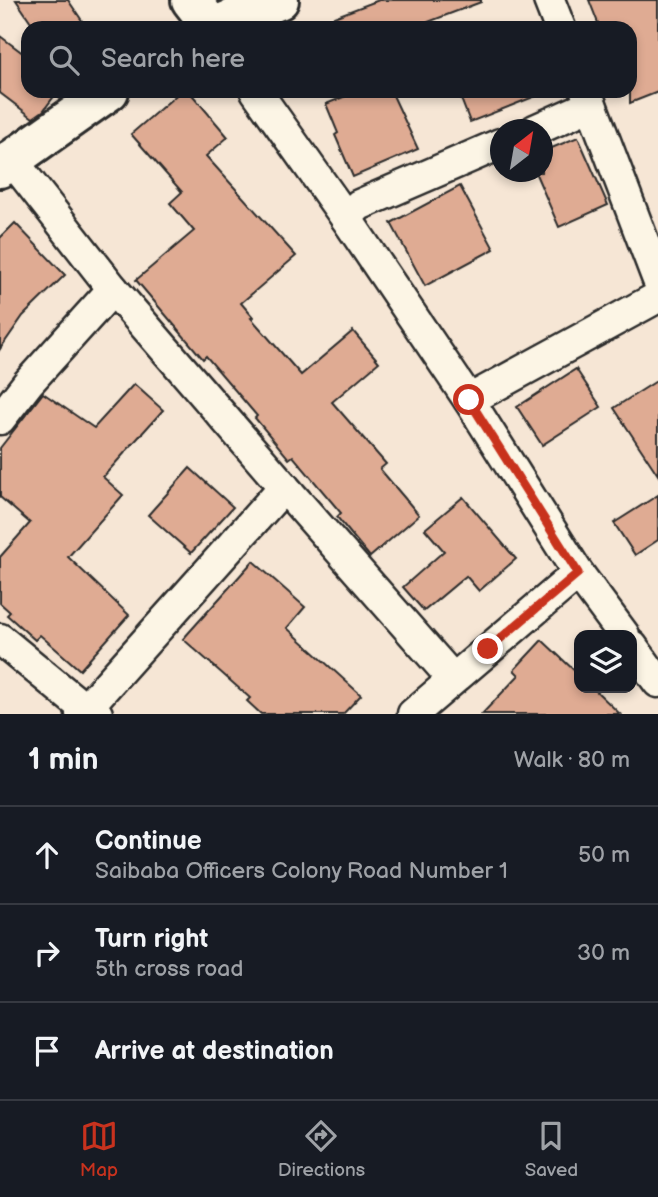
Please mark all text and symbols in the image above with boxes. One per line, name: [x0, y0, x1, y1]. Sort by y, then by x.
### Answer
search box: [21, 21, 637, 98]
icon: search: [45, 41, 83, 79]
text: Search here: [101, 44, 245, 75]
north arrow: [490, 119, 553, 182]
route start: [453, 384, 484, 415]
map controls: [574, 630, 637, 693]
button: layers: [574, 630, 637, 693]
route end: [472, 633, 503, 664]
text: 1 min: [28, 742, 98, 778]
text: Walk · 80 m: [514, 746, 630, 774]
text: Continue: [95, 826, 202, 857]
icon: ahead: [28, 836, 66, 874]
text: 50 m: [578, 841, 630, 869]
text: Saibaba Officers Colony Road Number 1: [95, 857, 508, 885]
text: Turn right: [95, 924, 208, 955]
icon: right: [28, 934, 66, 972]
text: 30 m: [577, 939, 630, 967]
text: 5th cross road: [95, 955, 243, 983]
icon: arrive: [28, 1032, 66, 1070]
text: Arrive at destination: [95, 1036, 334, 1067]
tab: Map: [80, 1117, 118, 1182]
tab: Directions: [278, 1117, 365, 1182]
tab: Saved: [525, 1117, 578, 1182]

